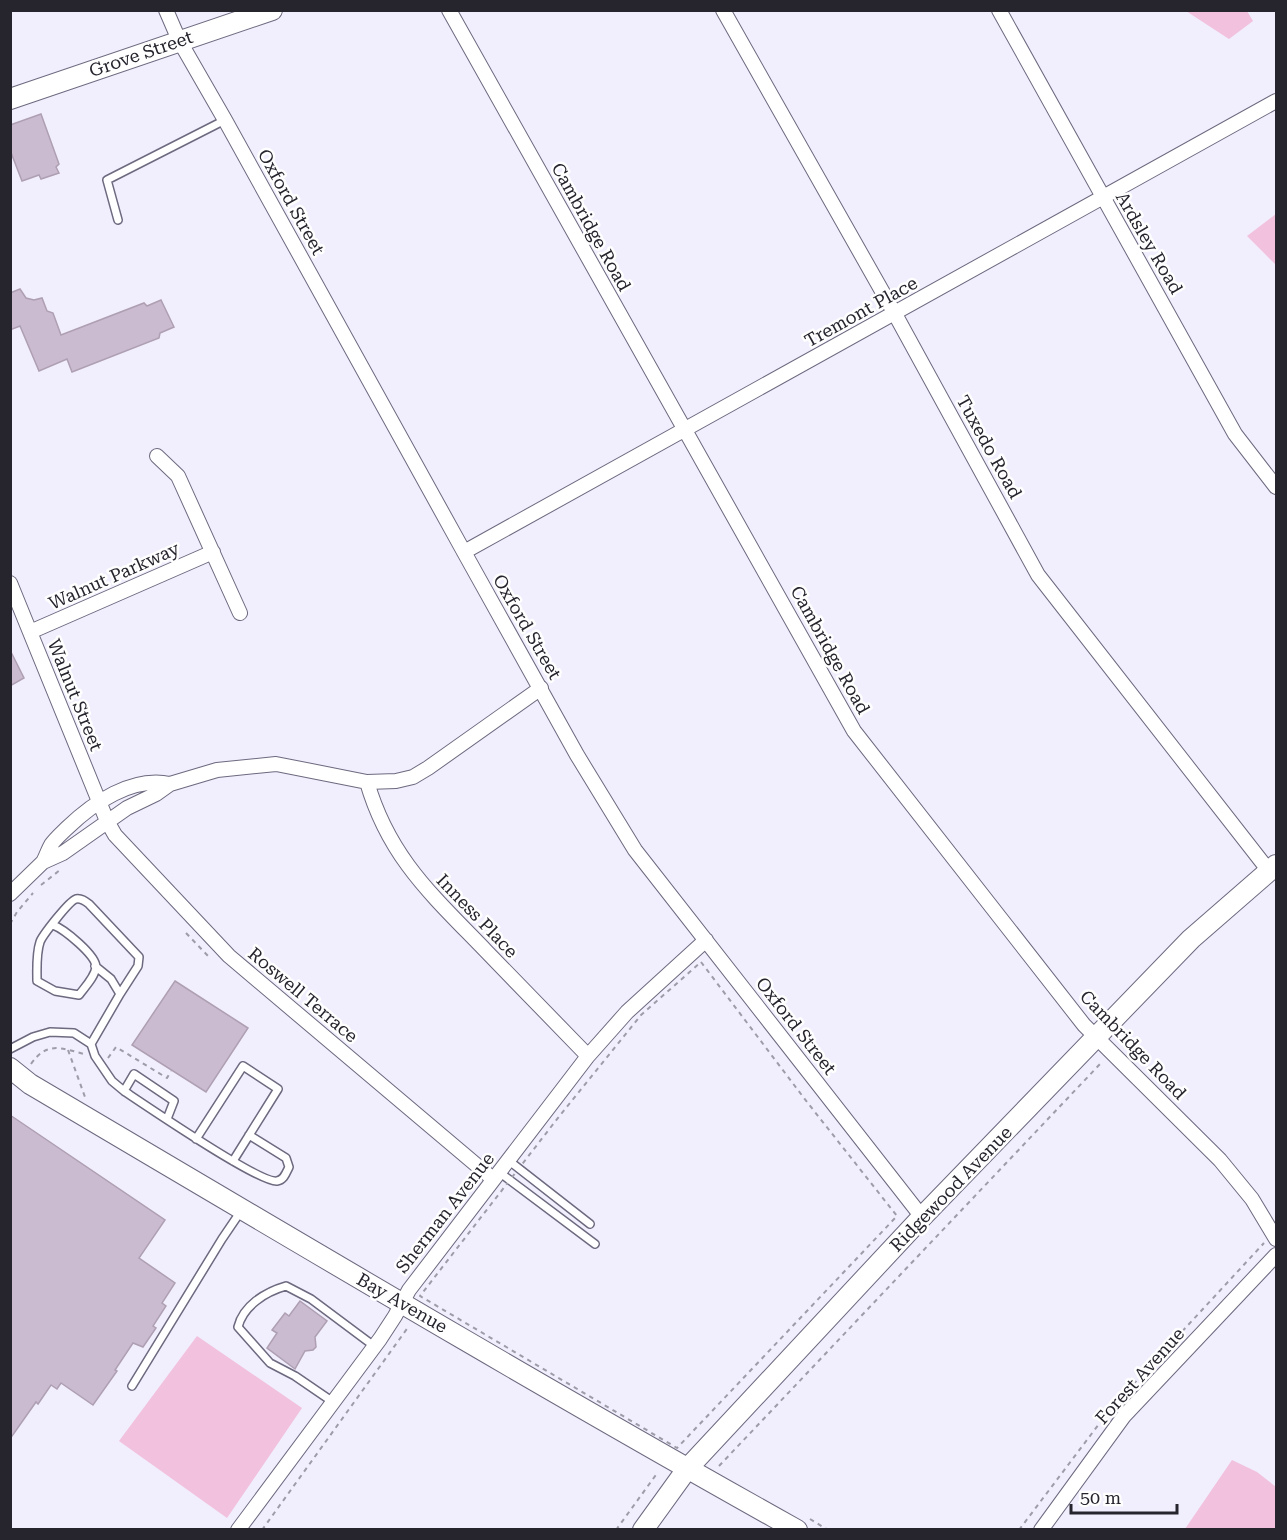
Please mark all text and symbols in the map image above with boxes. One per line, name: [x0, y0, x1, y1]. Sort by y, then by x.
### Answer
street label: Grove Street: [86, 26, 196, 81]
street label: Oxford Street: [254, 145, 329, 259]
street label: Cambridge Road: [547, 159, 636, 295]
street label: Ardsley Road: [1112, 188, 1187, 298]
street label: Tremont Place: [801, 272, 921, 351]
street label: Tuxedo Road: [952, 392, 1027, 502]
street label: Walnut Parkway: [45, 537, 183, 614]
street label: Oxford Street: [489, 571, 566, 683]
street label: Cambridge Road: [786, 582, 875, 718]
street label: Walnut Street: [44, 636, 107, 754]
street label: Inness Place: [432, 870, 522, 962]
street label: Roswell Terrace: [244, 943, 362, 1047]
street label: Oxford Street: [752, 973, 841, 1079]
street label: Cambridge Road: [1076, 986, 1191, 1104]
street label: Ridgewood Avenue: [885, 1121, 1016, 1256]
street label: Sherman Avenue: [391, 1148, 498, 1277]
street label: Bay Avenue: [353, 1268, 451, 1337]
street label: Forest Avenue: [1091, 1323, 1188, 1428]
scale bar: [1071, 1477, 1178, 1515]
text: 50 m: [1080, 1487, 1121, 1508]

